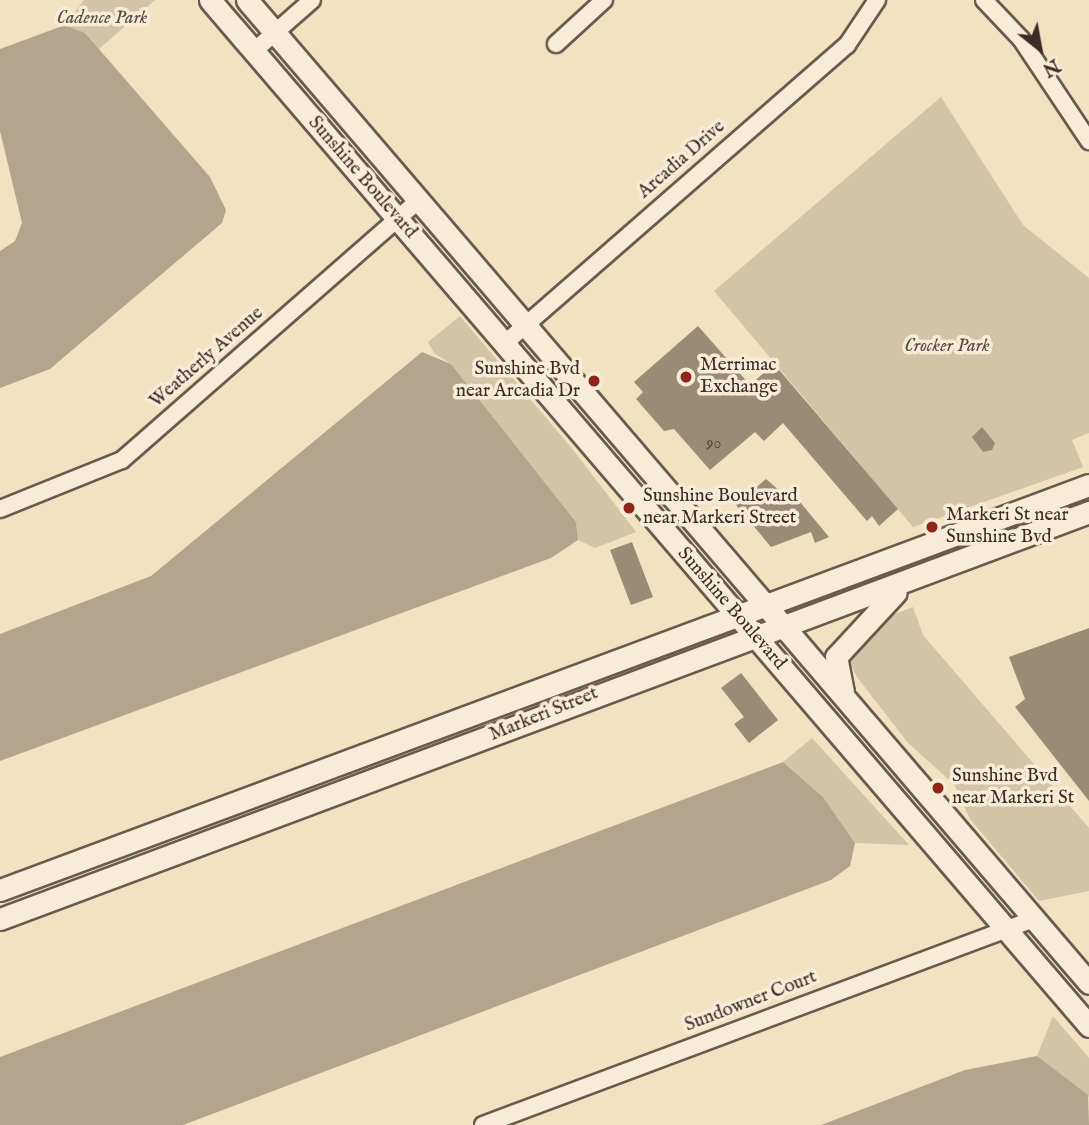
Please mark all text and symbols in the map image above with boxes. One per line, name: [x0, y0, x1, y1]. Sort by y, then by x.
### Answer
park label: Cadence Park: [57, 8, 147, 30]
north arrow: [1005, 14, 1075, 84]
text: N: [1038, 52, 1064, 82]
street label: Sunshine Boulevard: [303, 112, 421, 244]
street label: Arcadia Drive: [634, 116, 730, 204]
street label: Weatherly Avenue: [146, 303, 268, 413]
park label: Crocker Park: [904, 336, 990, 358]
place label: Merrimac Exchange: [700, 355, 778, 399]
place label: Sunshine Bvd near Arcadia Dr: [456, 359, 580, 403]
marker: Merrimac Exchange: [678, 369, 694, 385]
marker: Sunshine Bvd near Arcadia Dr: [586, 373, 602, 389]
house number: 90: [707, 434, 721, 454]
place label: Sunshine Boulevard near Markeri Street: [643, 486, 798, 530]
marker: Sunshine Boulevard near Markeri Street: [621, 500, 637, 516]
place label: Markeri St near Sunshine Bvd: [946, 505, 1068, 549]
marker: Markeri St near Sunshine Bvd: [924, 519, 940, 535]
street label: Sunshine Boulevard: [672, 543, 790, 675]
street label: Markeri Street: [486, 683, 602, 747]
place label: Sunshine Bvd near Markeri St: [952, 766, 1074, 810]
marker: Sunshine Bvd near Markeri St: [930, 780, 946, 796]
street label: Sundowner Court: [682, 966, 820, 1038]

